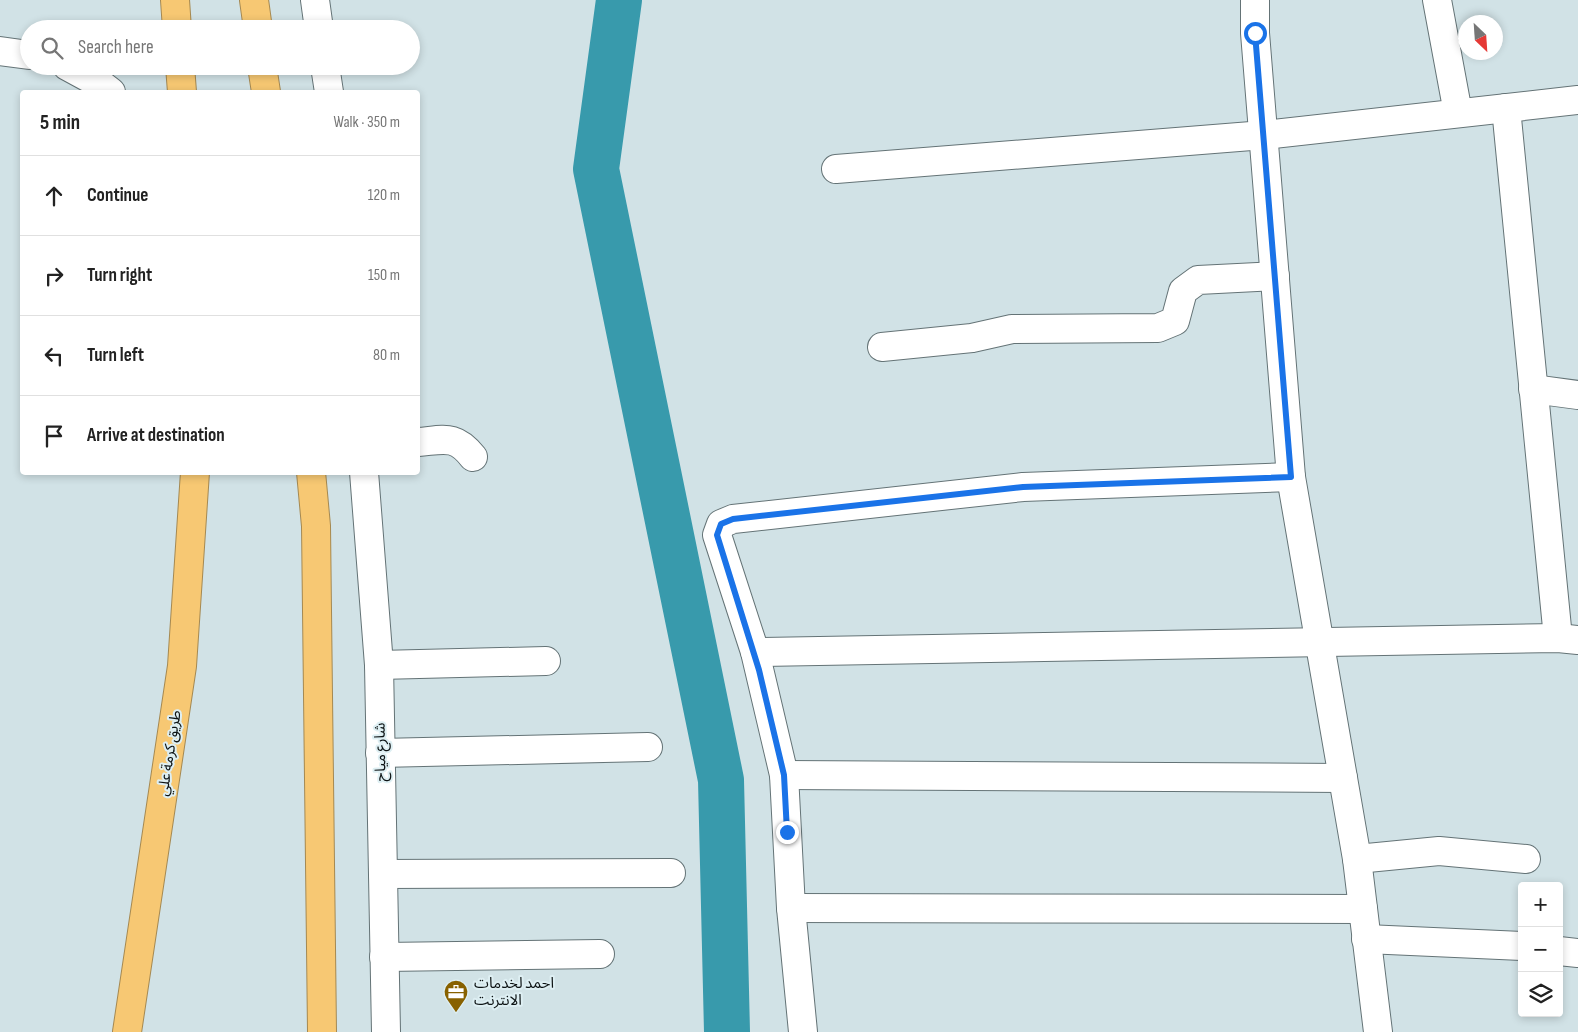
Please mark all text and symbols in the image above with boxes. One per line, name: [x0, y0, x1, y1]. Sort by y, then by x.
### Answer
north arrow: [1458, 15, 1503, 60]
search box: [20, 20, 420, 75]
route start: [1244, 22, 1267, 45]
icon: search: [38, 34, 66, 62]
text: Search here: [78, 36, 154, 59]
text: 5 min: [40, 110, 80, 135]
text: Walk · 350 m: [333, 113, 400, 132]
icon: ahead: [40, 182, 68, 210]
text: Continue: [87, 184, 148, 207]
text: 120 m: [368, 186, 400, 205]
icon: right: [40, 262, 68, 290]
text: Turn right: [87, 264, 152, 287]
text: 150 m: [368, 266, 400, 285]
icon: left: [40, 342, 68, 370]
text: Turn left: [87, 344, 144, 367]
text: 80 m: [373, 346, 400, 365]
icon: arrive: [40, 422, 68, 450]
text: Arrive at destination: [87, 424, 225, 447]
street label: طريق كرمة علي: [153, 709, 187, 798]
street label: شارع مياح: [370, 722, 393, 782]
route end: [776, 821, 799, 844]
map controls: [1518, 882, 1563, 1017]
button: +: [1518, 882, 1563, 927]
button: −: [1518, 927, 1563, 972]
button: layers: [1518, 972, 1563, 1017]
place label: احمد لخدمات الانترنت: [474, 974, 554, 1010]
office icon: احمد لخدمات الانترنت: [443, 979, 469, 1013]

